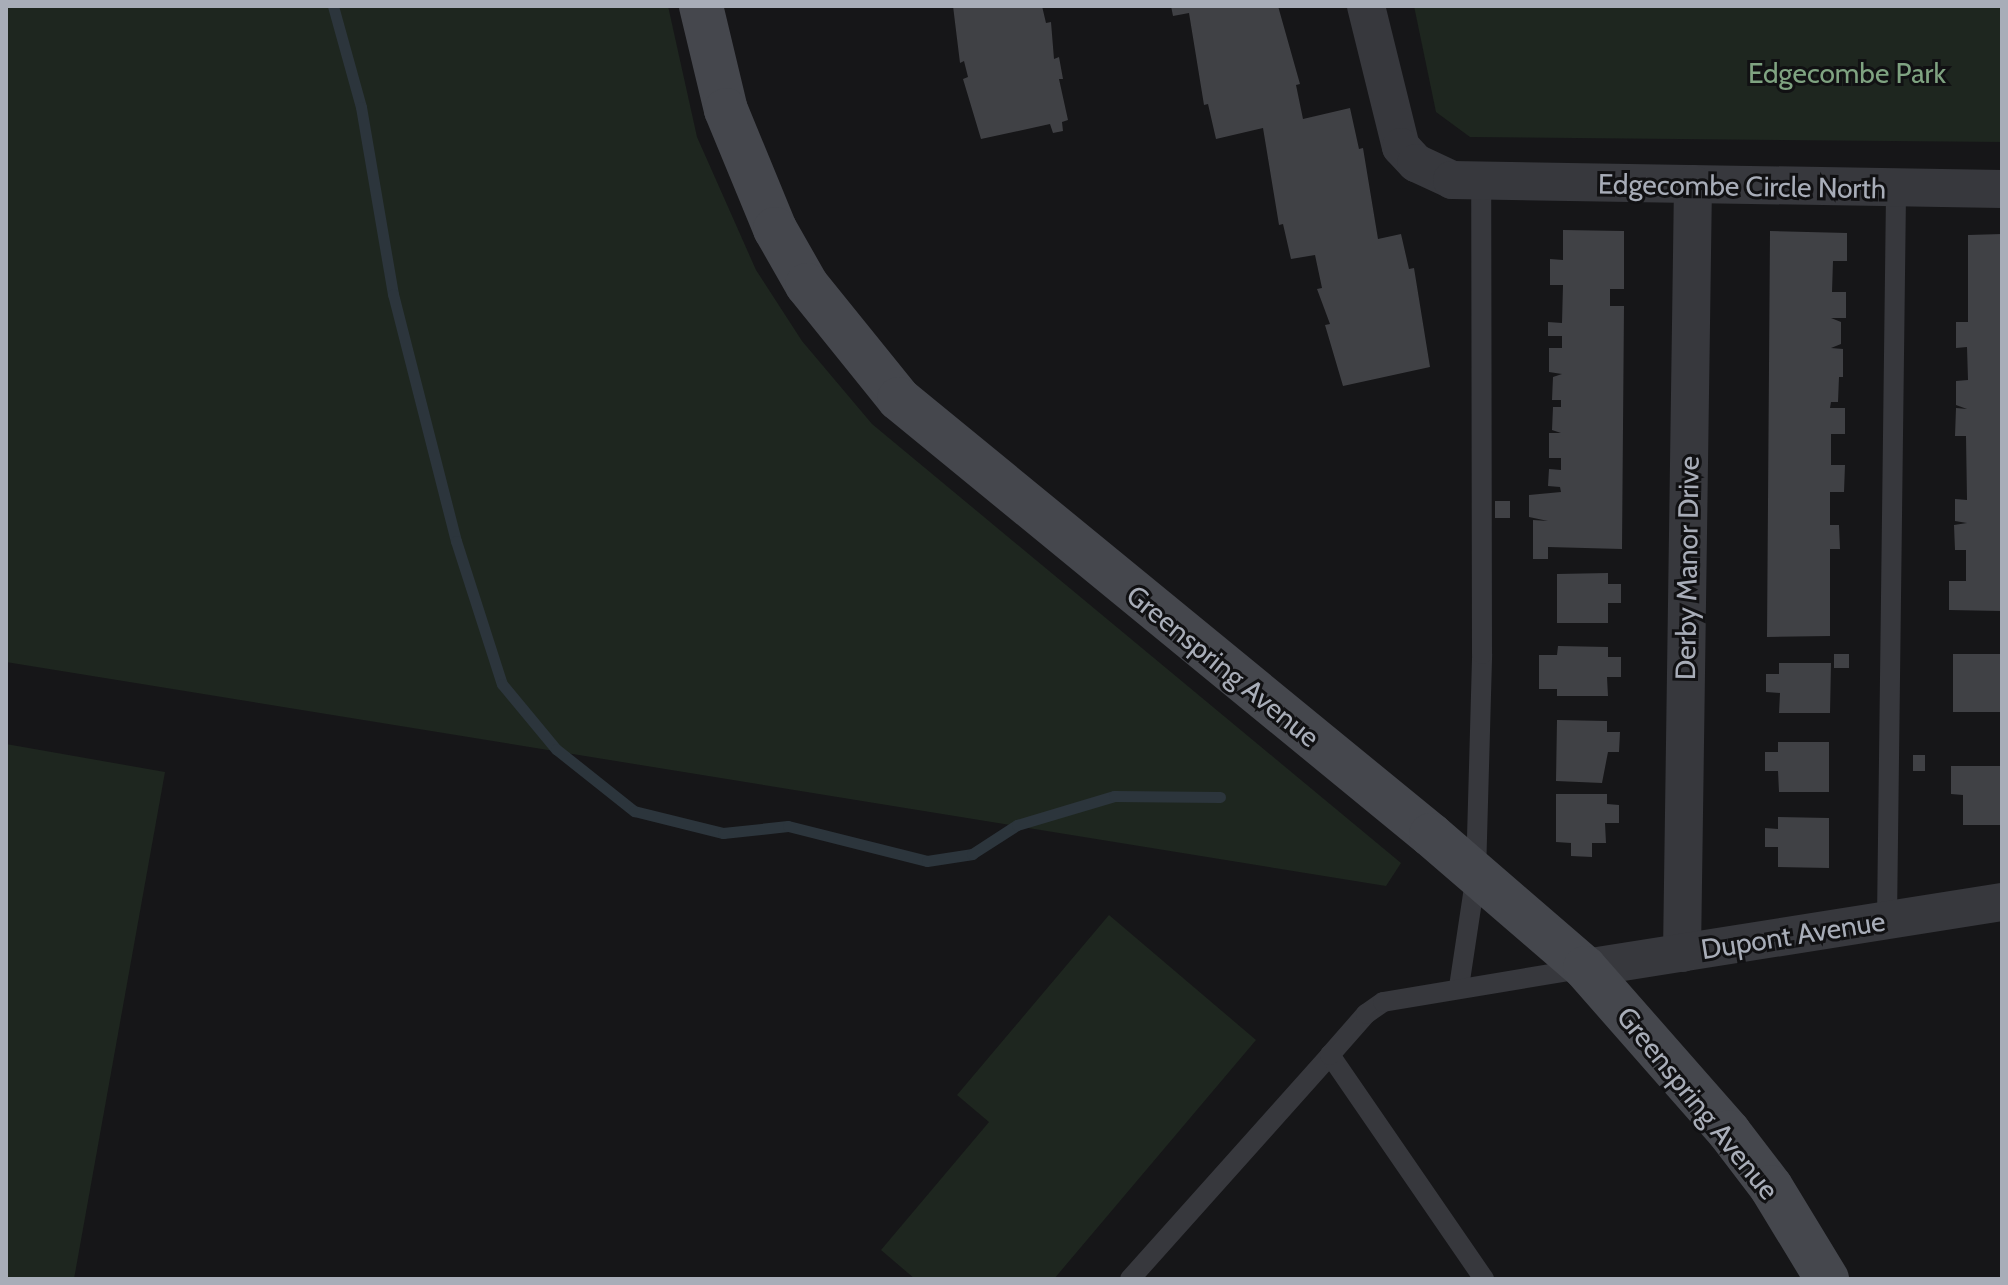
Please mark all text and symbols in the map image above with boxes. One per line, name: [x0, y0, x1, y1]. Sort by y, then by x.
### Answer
park label: Edgecombe Park: [1748, 56, 1946, 90]
street label: Edgecombe Circle North: [1598, 167, 1886, 205]
street label: Derby Manor Drive: [1668, 456, 1706, 680]
street label: Greenspring Avenue: [1120, 578, 1326, 754]
street label: Dupont Avenue: [1699, 904, 1887, 966]
street label: Greenspring Avenue: [1610, 1000, 1786, 1206]

